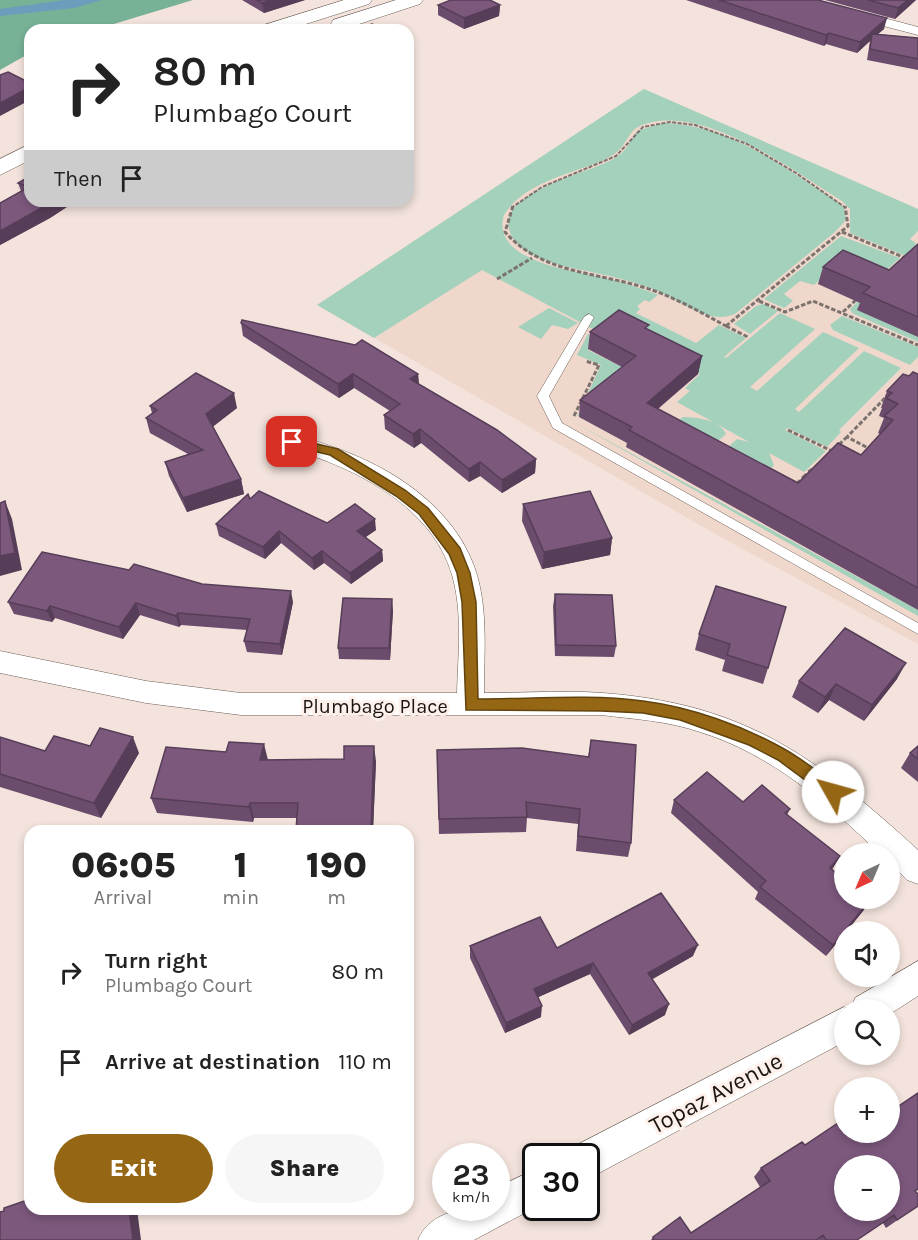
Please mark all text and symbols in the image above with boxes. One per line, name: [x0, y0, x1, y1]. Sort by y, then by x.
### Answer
text: 80 m: [153, 46, 257, 96]
icon: right: [54, 48, 132, 126]
text: Plumbago Court: [153, 97, 352, 129]
icon: arrive: [115, 162, 148, 195]
text: Then: [54, 166, 103, 192]
pin: [266, 416, 317, 467]
icon: arrive: [275, 425, 308, 458]
street label: Plumbago Place: [302, 695, 448, 718]
position arrow: [801, 760, 865, 824]
north arrow: [834, 843, 900, 909]
map controls: [834, 843, 900, 1221]
text: 06:05: [71, 844, 175, 886]
text: 1: [234, 844, 248, 886]
text: 190: [306, 844, 367, 886]
text: Arrival: [94, 886, 152, 909]
text: min: [222, 886, 259, 909]
text: m: [327, 886, 346, 909]
button: sound: [834, 921, 900, 987]
text: Turn right: [105, 948, 208, 974]
icon: right: [54, 956, 87, 989]
text: 80 m: [332, 959, 384, 985]
text: Plumbago Court: [105, 974, 252, 997]
button: search: [834, 999, 900, 1065]
icon: arrive: [54, 1046, 87, 1079]
street label: Topaz Avenue: [645, 1046, 787, 1140]
text: Arrive at destination: [105, 1049, 320, 1075]
text: 110 m: [338, 1049, 392, 1075]
button: +: [834, 1077, 900, 1143]
button: Exit: [54, 1134, 213, 1203]
button: Share: [225, 1134, 384, 1203]
speed limit sign: 30: [522, 1143, 600, 1221]
button: −: [834, 1155, 900, 1221]
text: 23: [453, 1157, 489, 1193]
text: km/h: [452, 1188, 490, 1206]

